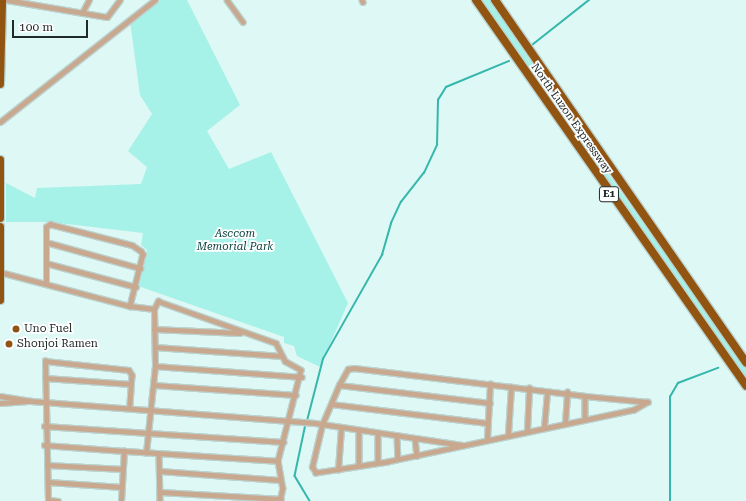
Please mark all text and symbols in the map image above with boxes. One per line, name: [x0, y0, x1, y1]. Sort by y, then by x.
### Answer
scale bar: [14, 12, 90, 38]
text: 100 m: [19, 20, 53, 34]
street label: North Luzon Expressway: [528, 61, 614, 177]
road number: E1: [598, 186, 620, 202]
park label: Asccom Memorial Park: [197, 228, 273, 254]
place label: Uno Fuel: [24, 322, 72, 336]
marker: Uno Fuel: [11, 324, 21, 334]
place label: Shonjoi Ramen: [17, 337, 98, 351]
marker: Shonjoi Ramen: [4, 339, 14, 349]

